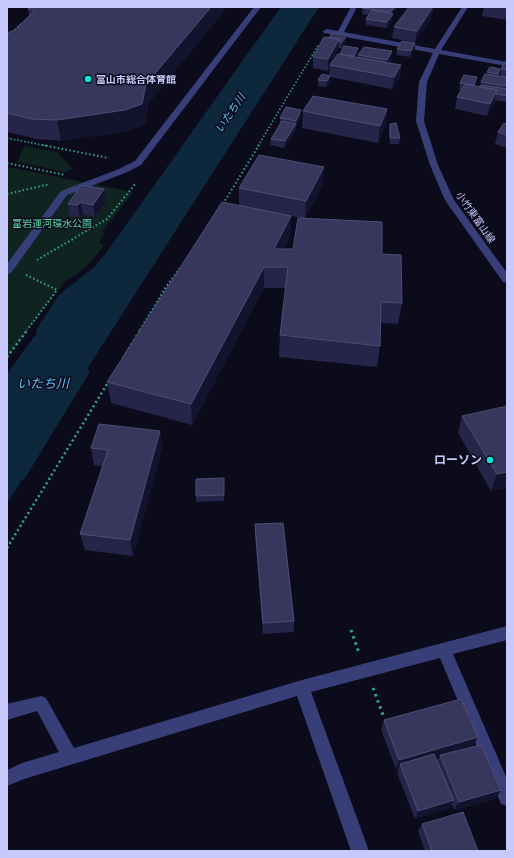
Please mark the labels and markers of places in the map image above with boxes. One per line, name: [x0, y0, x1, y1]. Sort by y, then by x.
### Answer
marker: 富山市総合体育館: [83, 74, 93, 84]
place label: 富山市総合体育館: [96, 74, 176, 85]
place label: ローソン: [434, 453, 482, 467]
marker: ローソン: [485, 455, 495, 465]

